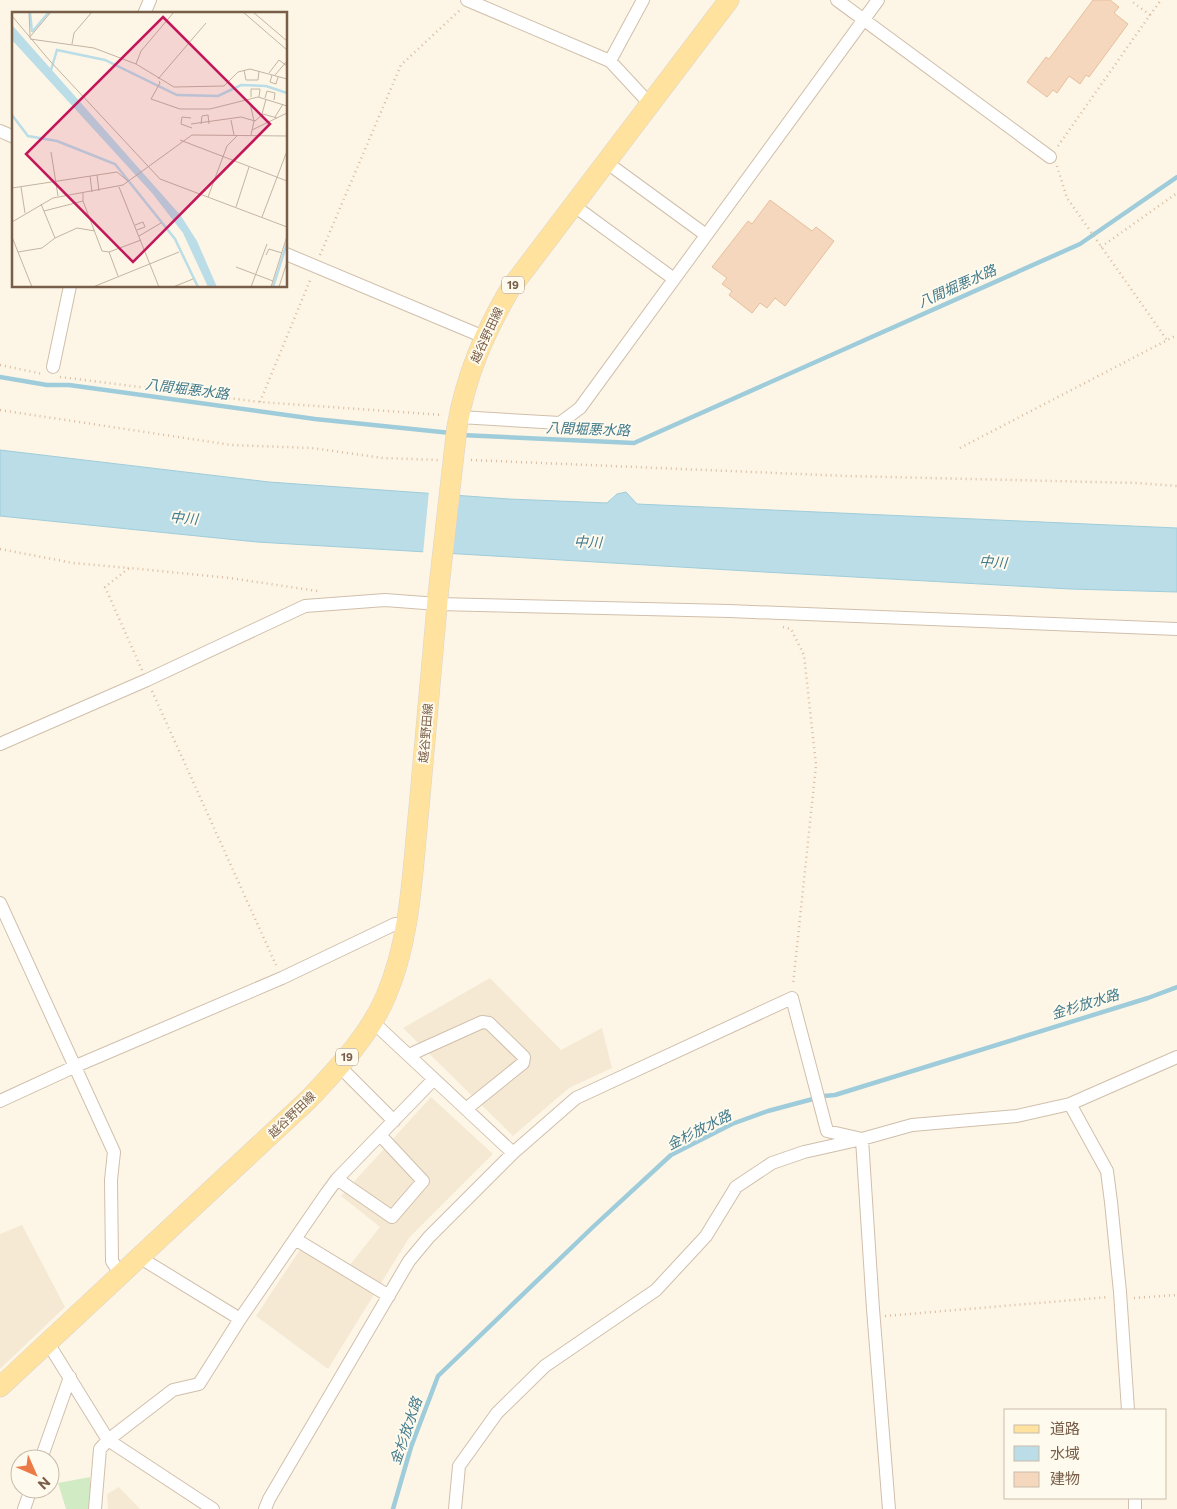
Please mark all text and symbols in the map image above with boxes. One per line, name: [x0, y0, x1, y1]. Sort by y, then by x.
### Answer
inset map: [12, 12, 288, 288]
water label: 八間堀悪水路: [915, 260, 1000, 310]
road number: 19: [502, 276, 524, 294]
street label: 越谷野田線: [467, 304, 505, 365]
water label: 八間堀悪水路: [144, 375, 231, 402]
water label: 八間堀悪水路: [546, 419, 631, 438]
water label: 中川: [169, 508, 201, 527]
water label: 中川: [574, 533, 604, 551]
water label: 中川: [978, 552, 1010, 571]
street label: 越谷野田線: [415, 702, 435, 763]
water label: 金杉放水路: [1049, 985, 1122, 1022]
road number: 19: [336, 1048, 358, 1066]
street label: 越谷野田線: [265, 1088, 318, 1140]
water label: 金杉放水路: [664, 1106, 735, 1153]
water label: 金杉放水路: [386, 1394, 425, 1467]
legend: [1004, 1409, 1167, 1499]
text: 道路: [1050, 1419, 1080, 1437]
text: 水域: [1050, 1444, 1080, 1462]
north arrow: [10, 1449, 60, 1499]
text: 建物: [1050, 1469, 1080, 1487]
text: N: [35, 1474, 54, 1493]

